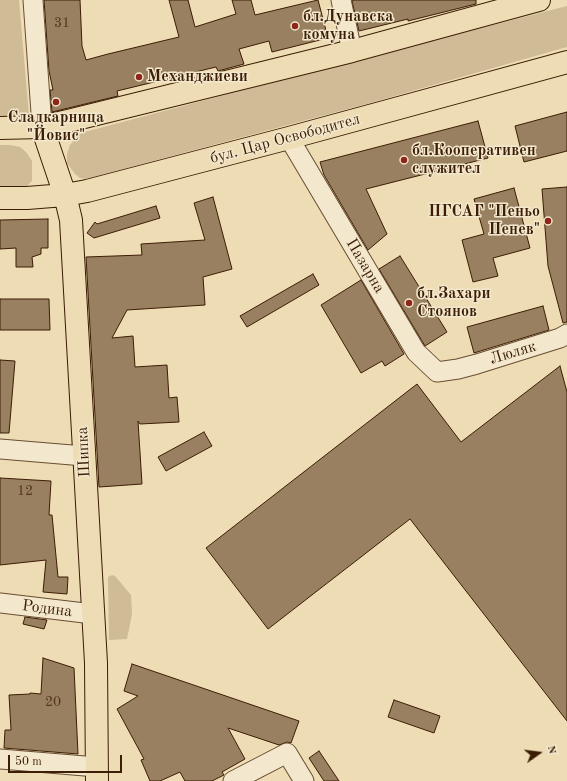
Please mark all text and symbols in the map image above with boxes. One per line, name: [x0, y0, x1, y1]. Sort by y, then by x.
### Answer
place label: бл.Дунавска комуна: [303, 7, 393, 45]
house number: 31: [54, 15, 70, 31]
marker: бл.Дунавска комуна: [290, 21, 300, 31]
place label: Механджиеви: [147, 67, 248, 87]
marker: Механджиеви: [134, 72, 144, 82]
marker: Сладкарница "Йовис": [51, 97, 61, 107]
place label: Сладкарница "Йовис": [8, 108, 104, 146]
street label: бул. Цар Освободител: [208, 110, 362, 168]
place label: бл.Кооперативен служител: [412, 141, 536, 179]
marker: бл.Кооперативен служител: [399, 155, 409, 165]
place label: ПГСАГ "Пеньо Пенев": [428, 202, 540, 240]
marker: ПГСАГ "Пеньо Пенев": [543, 216, 553, 226]
street label: Пазарна: [341, 235, 389, 297]
place label: бл.Захари Стоянов: [417, 284, 491, 322]
marker: бл.Захари Стоянов: [404, 298, 414, 308]
street label: Люляк: [487, 337, 539, 369]
street label: Шипка: [73, 426, 95, 478]
house number: 12: [17, 483, 33, 499]
street label: Родина: [21, 596, 73, 622]
house number: 20: [45, 694, 61, 710]
north arrow: [519, 733, 559, 773]
text: N: [545, 745, 557, 755]
scale bar: [10, 747, 124, 773]
text: 50 m: [15, 756, 42, 768]

